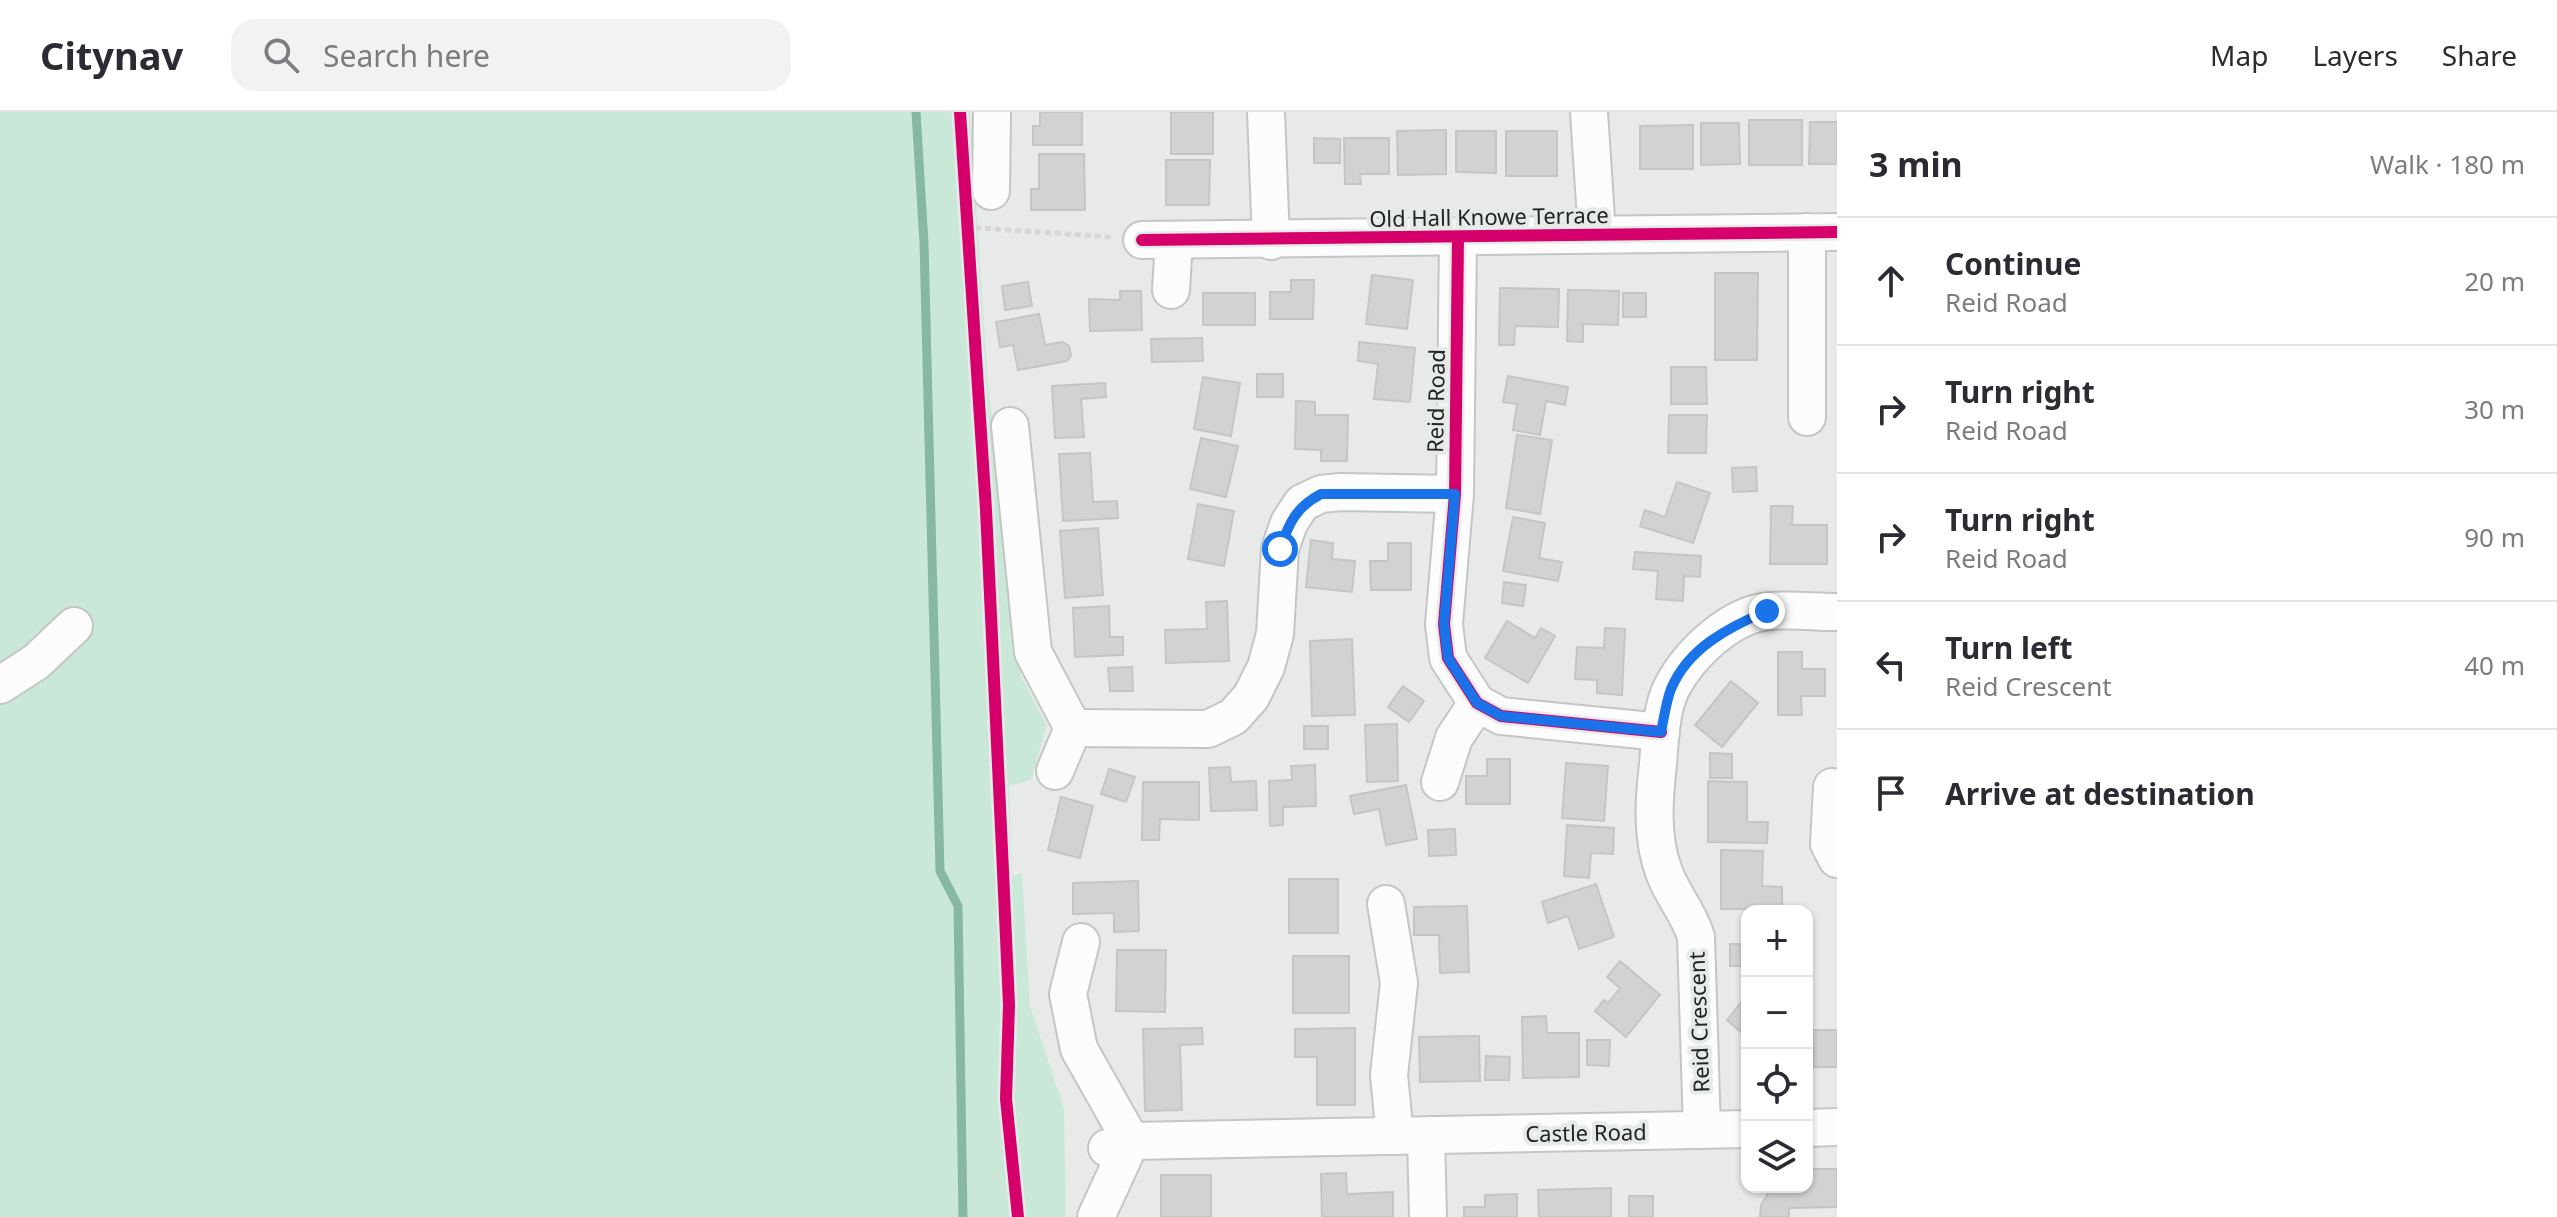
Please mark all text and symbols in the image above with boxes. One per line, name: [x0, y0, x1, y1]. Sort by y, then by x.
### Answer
search box: [231, 19, 791, 91]
text: Citynav: [40, 29, 183, 81]
icon: search: [259, 33, 303, 77]
text: Search here: [323, 35, 490, 76]
text: Map: [2210, 36, 2268, 74]
text: Layers: [2312, 36, 2398, 74]
text: Share: [2442, 36, 2517, 74]
text: 3 min: [1869, 141, 1963, 187]
text: Walk · 180 m: [2370, 146, 2525, 182]
street label: Old Hall Knowe Terrace: [1369, 199, 1609, 233]
text: Continue: [1945, 243, 2081, 284]
icon: ahead: [1869, 259, 1913, 303]
text: 20 m: [2464, 263, 2525, 299]
text: Reid Road: [1945, 284, 2068, 320]
street label: Reid Road: [1419, 349, 1451, 453]
text: Turn right: [1945, 371, 2095, 412]
icon: right: [1869, 387, 1913, 431]
text: 30 m: [2464, 391, 2525, 427]
text: Reid Road: [1945, 412, 2068, 448]
text: Turn right: [1945, 499, 2095, 540]
icon: right: [1869, 515, 1913, 559]
text: 90 m: [2464, 519, 2525, 555]
route start: [1262, 531, 1298, 567]
text: Reid Road: [1945, 540, 2068, 576]
route end: [1749, 593, 1785, 629]
text: Turn left: [1945, 627, 2073, 668]
icon: left: [1869, 643, 1913, 687]
text: 40 m: [2464, 647, 2525, 683]
text: Reid Crescent: [1945, 668, 2112, 704]
icon: arrive: [1869, 771, 1913, 815]
text: Arrive at destination: [1945, 773, 2255, 814]
map controls: [1741, 905, 1813, 1193]
button: +: [1741, 905, 1813, 977]
street label: Reid Crescent: [1681, 951, 1715, 1093]
button: −: [1741, 977, 1813, 1049]
button: locate: [1741, 1049, 1813, 1121]
street label: Castle Road: [1525, 1116, 1647, 1148]
button: layers: [1741, 1121, 1813, 1193]

